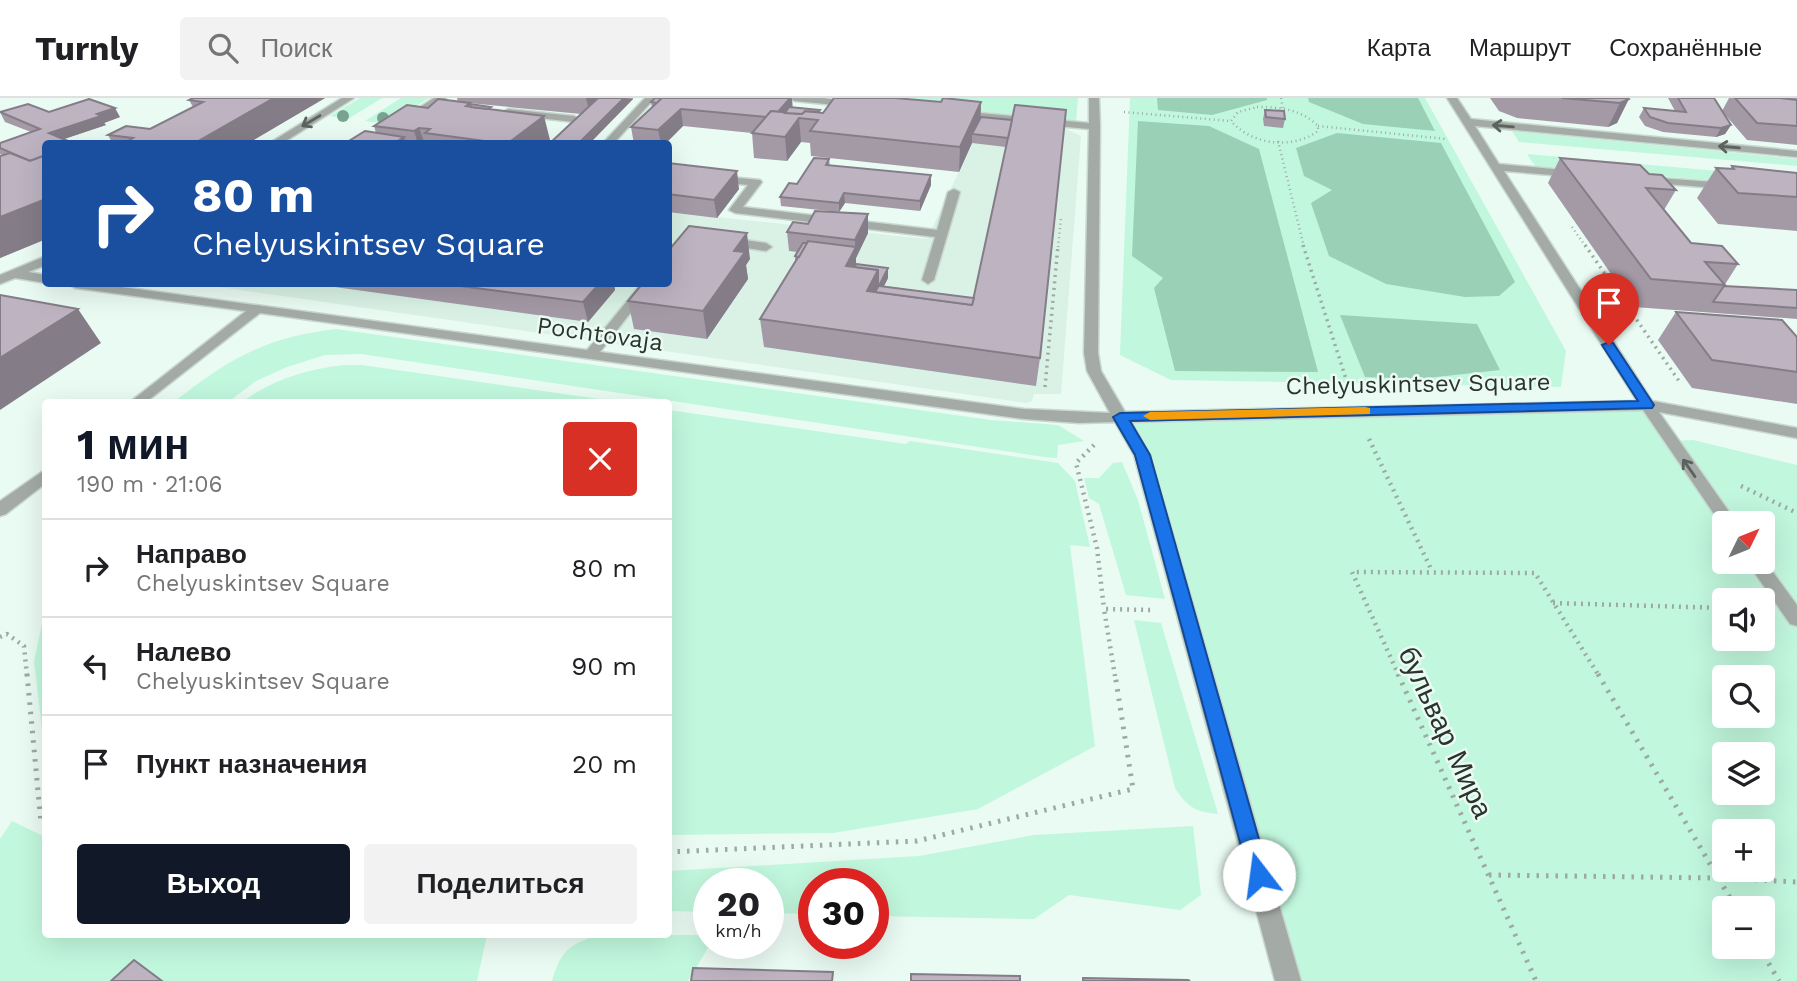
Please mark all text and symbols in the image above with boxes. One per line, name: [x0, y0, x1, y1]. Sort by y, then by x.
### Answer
search box: [180, 17, 670, 80]
text: Turnly: [35, 29, 138, 68]
icon: search: [204, 29, 242, 67]
text: Поиск: [260, 33, 332, 63]
text: Карта: [1367, 34, 1431, 62]
text: Маршрут: [1469, 34, 1571, 62]
text: Сохранённые: [1609, 34, 1762, 62]
one-way arrow: [301, 114, 321, 128]
one-way arrow: [1492, 119, 1514, 132]
one-way arrow: [1718, 140, 1741, 153]
text: 80 m: [192, 166, 314, 224]
icon: right: [77, 168, 168, 259]
text: Chelyuskintsev Square: [192, 225, 545, 263]
pin: [1579, 273, 1639, 345]
icon: arrive: [1590, 284, 1628, 322]
street label: Pochtovaja: [535, 311, 665, 357]
street label: Chelyuskintsev Square: [1285, 368, 1551, 400]
text: 1 мин: [77, 420, 189, 469]
button: close: [563, 422, 637, 496]
one-way arrow: [1682, 459, 1696, 478]
text: 190 m · 21:06: [77, 471, 223, 498]
north arrow: [1712, 511, 1774, 574]
map controls: [1712, 511, 1775, 959]
text: Направо: [136, 539, 247, 569]
icon: right: [77, 549, 115, 587]
text: 80 m: [571, 553, 637, 583]
text: Chelyuskintsev Square: [136, 570, 390, 597]
button: sound: [1712, 588, 1775, 651]
text: Налево: [136, 637, 231, 667]
street label: бульвар Мира: [1391, 641, 1500, 823]
icon: left: [77, 647, 115, 685]
text: 90 m: [571, 651, 637, 681]
button: search: [1712, 665, 1775, 728]
text: Chelyuskintsev Square: [136, 668, 390, 695]
button: layers: [1712, 742, 1775, 805]
icon: arrive: [77, 745, 115, 783]
text: Пункт назначения: [136, 749, 367, 779]
text: 20 m: [572, 749, 637, 779]
button: +: [1712, 819, 1775, 882]
position arrow: [1222, 838, 1296, 912]
button: Выход: [77, 844, 350, 924]
button: Поделиться: [364, 844, 637, 924]
speed limit sign: 30: [798, 868, 889, 959]
text: 20: [717, 883, 760, 925]
button: −: [1712, 896, 1775, 959]
text: km/h: [715, 920, 762, 941]

